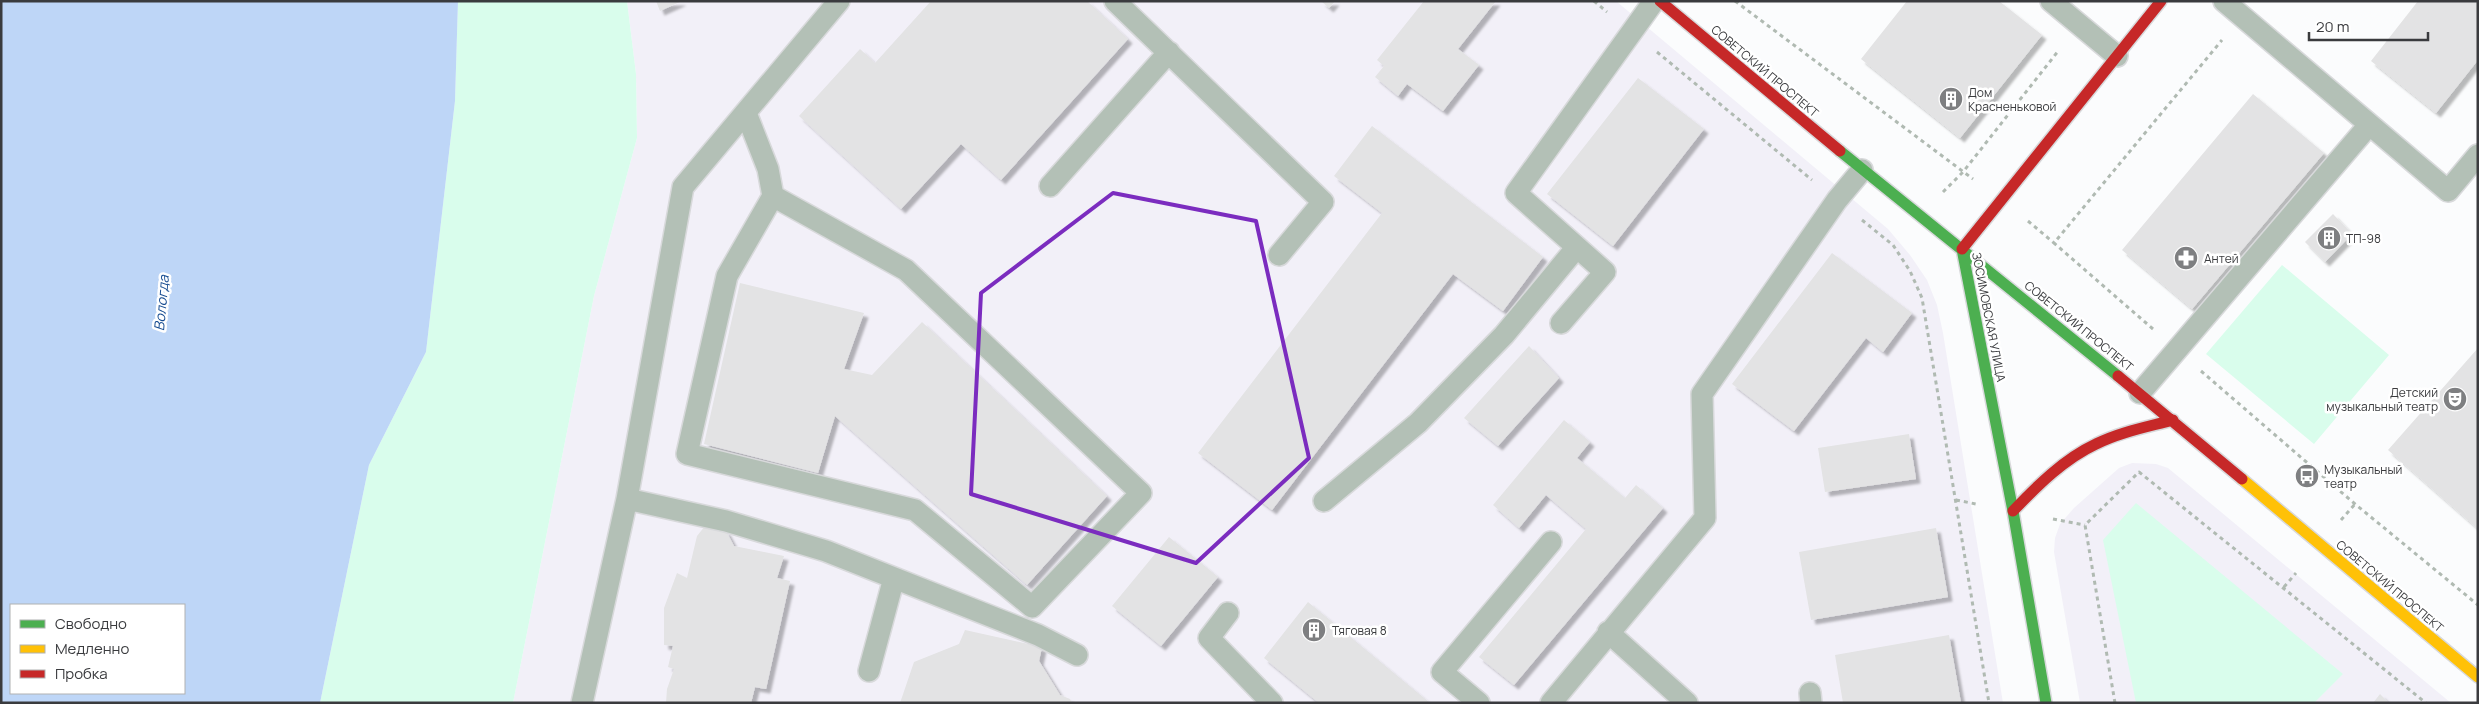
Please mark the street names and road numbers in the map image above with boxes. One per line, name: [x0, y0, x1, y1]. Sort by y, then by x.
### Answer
street label: СОВЕТСКИЙ ПРОСПЕКТ: [1708, 21, 1823, 122]
street label: ЗОСИМОВСКАЯ УЛИЦА: [1968, 251, 2010, 384]
street label: СОВЕТСКИЙ ПРОСПЕКТ: [2021, 277, 2138, 376]
street label: СОВЕТСКИЙ ПРОСПЕКТ: [2333, 536, 2448, 637]

